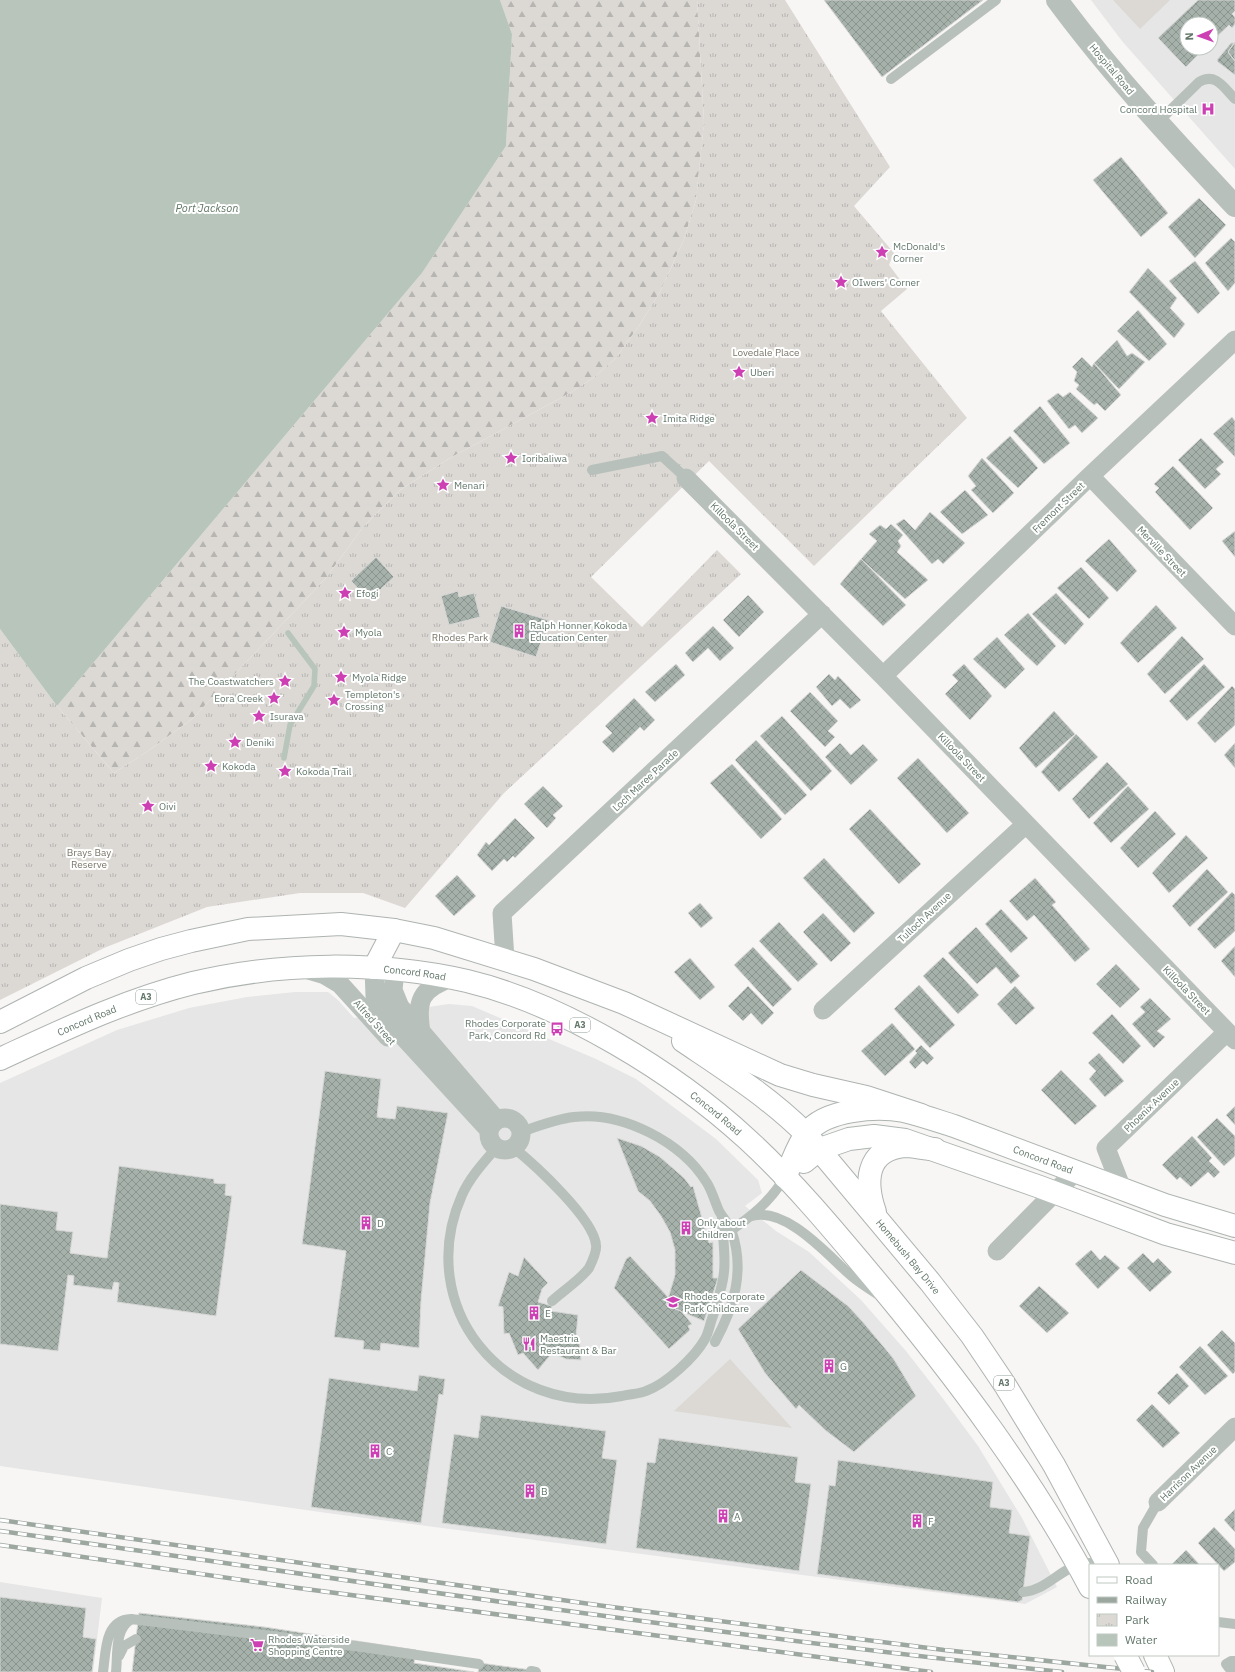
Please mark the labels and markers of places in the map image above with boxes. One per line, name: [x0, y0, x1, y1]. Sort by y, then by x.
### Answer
hospital icon: Concord Hospital: [1200, 101, 1216, 117]
place label: Concord Hospital: [1120, 103, 1197, 116]
place label: McDonald's Corner: [893, 240, 945, 265]
place icon: McDonald's Corner: [874, 244, 890, 260]
place icon: OIwers' Corner: [833, 274, 849, 290]
place label: OIwers' Corner: [852, 276, 920, 289]
place icon: Uberi: [731, 364, 747, 380]
place label: Uberi: [750, 366, 774, 379]
place icon: Imita Ridge: [644, 410, 660, 426]
place label: Imita Ridge: [663, 412, 715, 425]
place icon: Ioribaliwa: [503, 450, 519, 466]
place label: Ioribaliwa: [522, 452, 568, 465]
place icon: Menari: [435, 477, 451, 493]
place label: Menari: [454, 479, 485, 492]
place icon: Efogi: [337, 585, 353, 601]
place label: Efogi: [356, 587, 378, 600]
place label: Ralph Honner Kokoda Education Center: [530, 619, 628, 644]
building icon: Ralph Honner Kokoda Education Center: [511, 623, 527, 639]
place icon: Myola: [336, 624, 352, 640]
place label: Myola: [355, 626, 382, 639]
place icon: Myola Ridge: [333, 669, 349, 685]
place label: Myola Ridge: [352, 671, 407, 684]
place icon: The Coastwatchers: [277, 673, 293, 689]
place label: The Coastwatchers: [188, 675, 274, 688]
place label: Templeton's Crossing: [345, 688, 400, 713]
place icon: Eora Creek: [266, 690, 282, 706]
place label: Eora Creek: [214, 692, 264, 705]
place icon: Templeton's Crossing: [326, 692, 342, 708]
place icon: Isurava: [251, 708, 267, 724]
place label: Isurava: [270, 710, 304, 723]
place icon: Deniki: [227, 734, 243, 750]
place label: Deniki: [246, 736, 274, 749]
place icon: Kokoda: [203, 758, 219, 774]
place label: Kokoda: [222, 760, 256, 773]
place icon: Kokoda Trail: [277, 763, 293, 779]
place label: Kokoda Trail: [296, 765, 352, 778]
place icon: Oivi: [140, 798, 156, 814]
place label: Oivi: [159, 800, 176, 813]
place label: Rhodes Corporate Park, Concord Rd: [465, 1017, 547, 1042]
bus stop icon: Rhodes Corporate Park, Concord Rd: [549, 1021, 565, 1037]
building icon: D: [358, 1215, 374, 1231]
place label: Only about children: [697, 1216, 746, 1241]
place label: D: [377, 1217, 384, 1230]
building icon: Only about children: [678, 1220, 694, 1236]
place label: Rhodes Corporate Park Childcare: [684, 1290, 766, 1315]
school or university icon: Rhodes Corporate Park Childcare: [665, 1294, 681, 1310]
building icon: E: [526, 1305, 542, 1321]
place label: E: [545, 1307, 551, 1320]
place label: Maestria Restaurant & Bar: [540, 1332, 617, 1357]
restaurant icon: Maestria Restaurant & Bar: [521, 1336, 537, 1352]
building icon: G: [821, 1358, 837, 1374]
place label: G: [840, 1360, 847, 1373]
building icon: C: [367, 1443, 383, 1459]
place label: C: [386, 1445, 392, 1458]
building icon: B: [522, 1483, 538, 1499]
place label: B: [541, 1485, 548, 1498]
building icon: A: [715, 1508, 731, 1524]
place label: A: [734, 1510, 741, 1523]
building icon: F: [909, 1513, 925, 1529]
place label: F: [928, 1515, 934, 1528]
place label: Rhodes Waterside Shopping Centre: [268, 1633, 350, 1658]
supermarket icon: Rhodes Waterside Shopping Centre: [249, 1637, 265, 1653]

